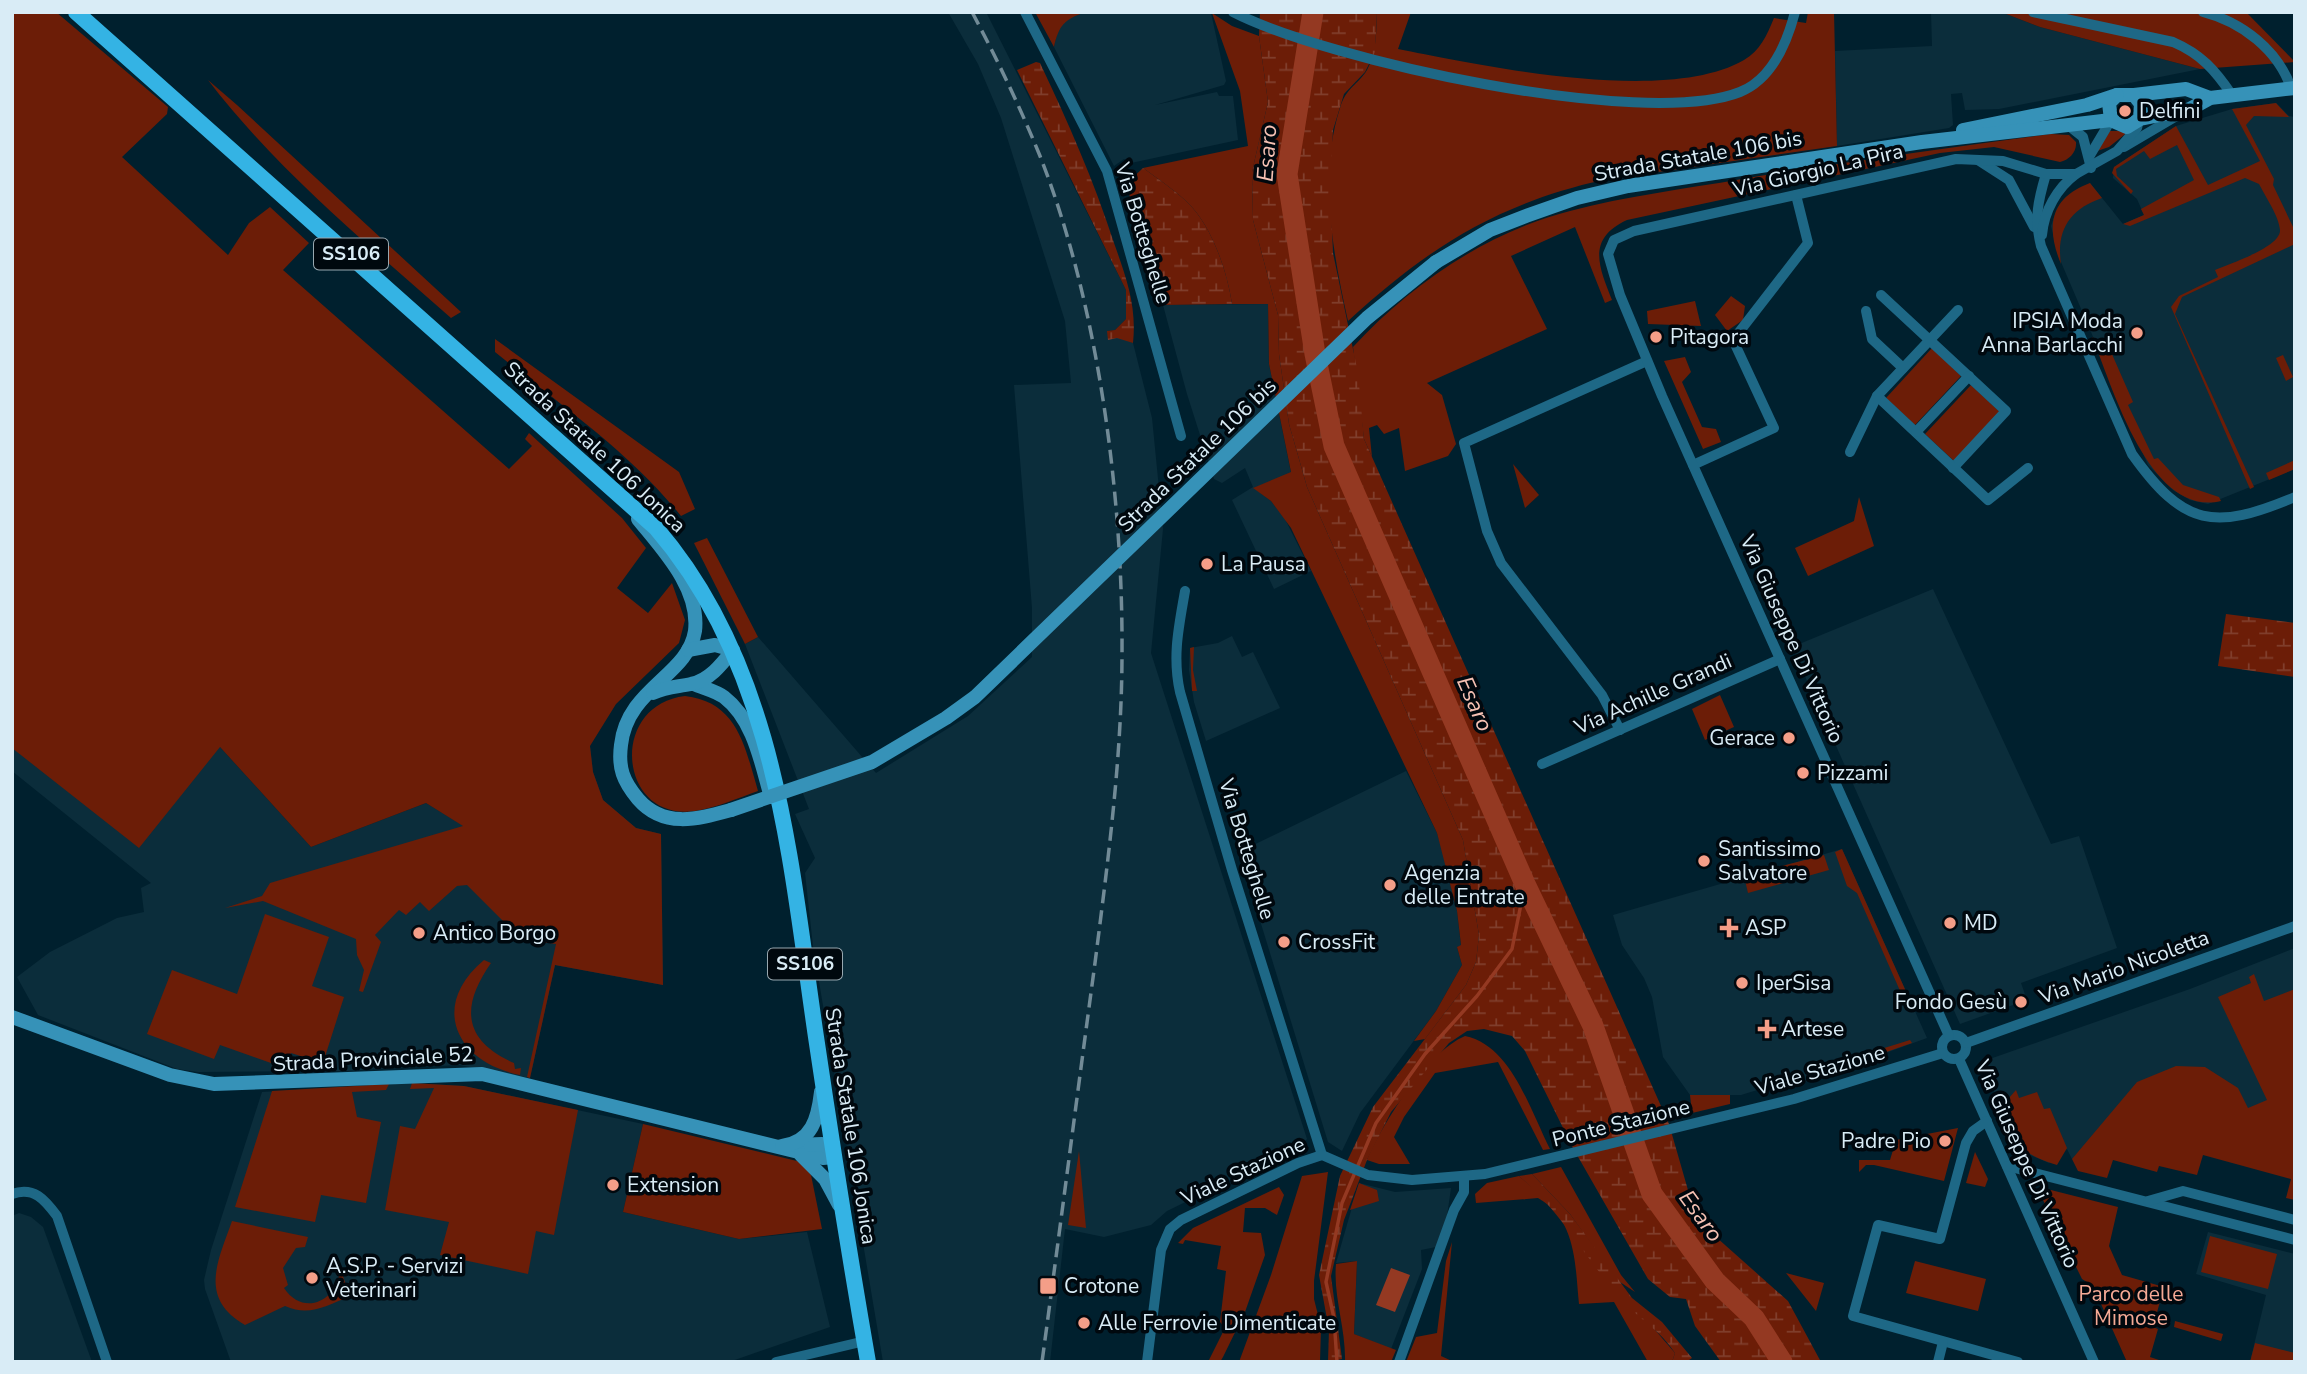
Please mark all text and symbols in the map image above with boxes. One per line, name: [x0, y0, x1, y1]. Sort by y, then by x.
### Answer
place label: Delfini: [2139, 97, 2200, 125]
marker: Delfini: [2117, 103, 2133, 119]
water label: Esaro: [1250, 123, 1284, 183]
street label: Strada Statale 106 bis: [1592, 124, 1804, 188]
street label: Via Giorgio La Pira: [1729, 137, 1906, 203]
street label: Via Botteghelle: [1108, 158, 1178, 307]
road number: SS106: [314, 238, 388, 270]
place label: IPSIA Moda Anna Barlacchi: [1981, 307, 2123, 359]
place label: Pitagora: [1670, 323, 1749, 351]
marker: IPSIA Moda Anna Barlacchi: [2129, 325, 2145, 341]
marker: Pitagora: [1648, 329, 1664, 345]
street label: Strada Statale 106 Jonica: [498, 355, 692, 539]
street label: Strada Statale 106 bis: [1112, 372, 1282, 538]
street label: Via Giuseppe Di Vittorio: [1733, 529, 1851, 748]
place label: La Pausa: [1221, 550, 1306, 578]
marker: La Pausa: [1199, 556, 1215, 572]
street label: Via Achille Grandi: [1569, 647, 1736, 742]
water label: Esaro: [1449, 671, 1501, 737]
place label: Gerace: [1709, 724, 1775, 752]
marker: Gerace: [1781, 730, 1797, 746]
place label: Pizzami: [1817, 759, 1888, 787]
marker: Pizzami: [1795, 765, 1811, 781]
street label: Via Botteghelle: [1212, 774, 1282, 923]
place label: Santissimo Salvatore: [1718, 835, 1821, 887]
marker: Santissimo Salvatore: [1696, 853, 1712, 869]
place label: Agenzia delle Entrate: [1404, 859, 1525, 911]
marker: Agenzia delle Entrate: [1382, 877, 1398, 893]
place label: MD: [1964, 909, 1998, 937]
place label: ASP: [1745, 914, 1786, 942]
marker: MD: [1942, 915, 1958, 931]
marker: ASP: [1719, 918, 1739, 938]
place label: Antico Borgo: [433, 919, 556, 947]
street label: Via Mario Nicoletta: [2034, 923, 2213, 1011]
marker: Antico Borgo: [411, 925, 427, 941]
place label: CrossFit: [1298, 928, 1376, 956]
marker: CrossFit: [1276, 934, 1292, 950]
road number: SS106: [768, 948, 842, 980]
place label: IperSisa: [1756, 969, 1831, 997]
marker: IperSisa: [1734, 975, 1750, 991]
place label: Fondo Gesù: [1895, 988, 2007, 1016]
marker: Fondo Gesù: [2013, 994, 2029, 1010]
street label: Strada Statale 106 Jonica: [818, 1006, 884, 1246]
place label: Artese: [1781, 1015, 1844, 1043]
marker: Artese: [1759, 1021, 1775, 1037]
street label: Viale Stazione: [1751, 1038, 1888, 1102]
street label: Strada Provinciale 52: [272, 1040, 474, 1078]
street label: Via Giuseppe Di Vittorio: [1968, 1054, 2086, 1273]
street label: Ponte Stazione: [1549, 1092, 1693, 1154]
place label: Padre Pio: [1841, 1127, 1931, 1155]
street label: Viale Stazione: [1176, 1130, 1310, 1212]
marker: Padre Pio: [1937, 1133, 1953, 1149]
place label: Extension: [627, 1171, 719, 1199]
marker: Extension: [605, 1177, 621, 1193]
water label: Esaro: [1672, 1184, 1730, 1248]
place label: A.S.P. - Servizi Veterinari: [325, 1252, 463, 1304]
marker: A.S.P. - Servizi Veterinari: [304, 1270, 320, 1286]
place label: Crotone: [1064, 1272, 1139, 1300]
marker: Crotone: [1038, 1276, 1058, 1296]
park label: Parco delle Mimose: [2079, 1280, 2183, 1332]
place label: Alle Ferrovie Dimenticate: [1098, 1309, 1336, 1337]
marker: Alle Ferrovie Dimenticate: [1076, 1315, 1092, 1331]

